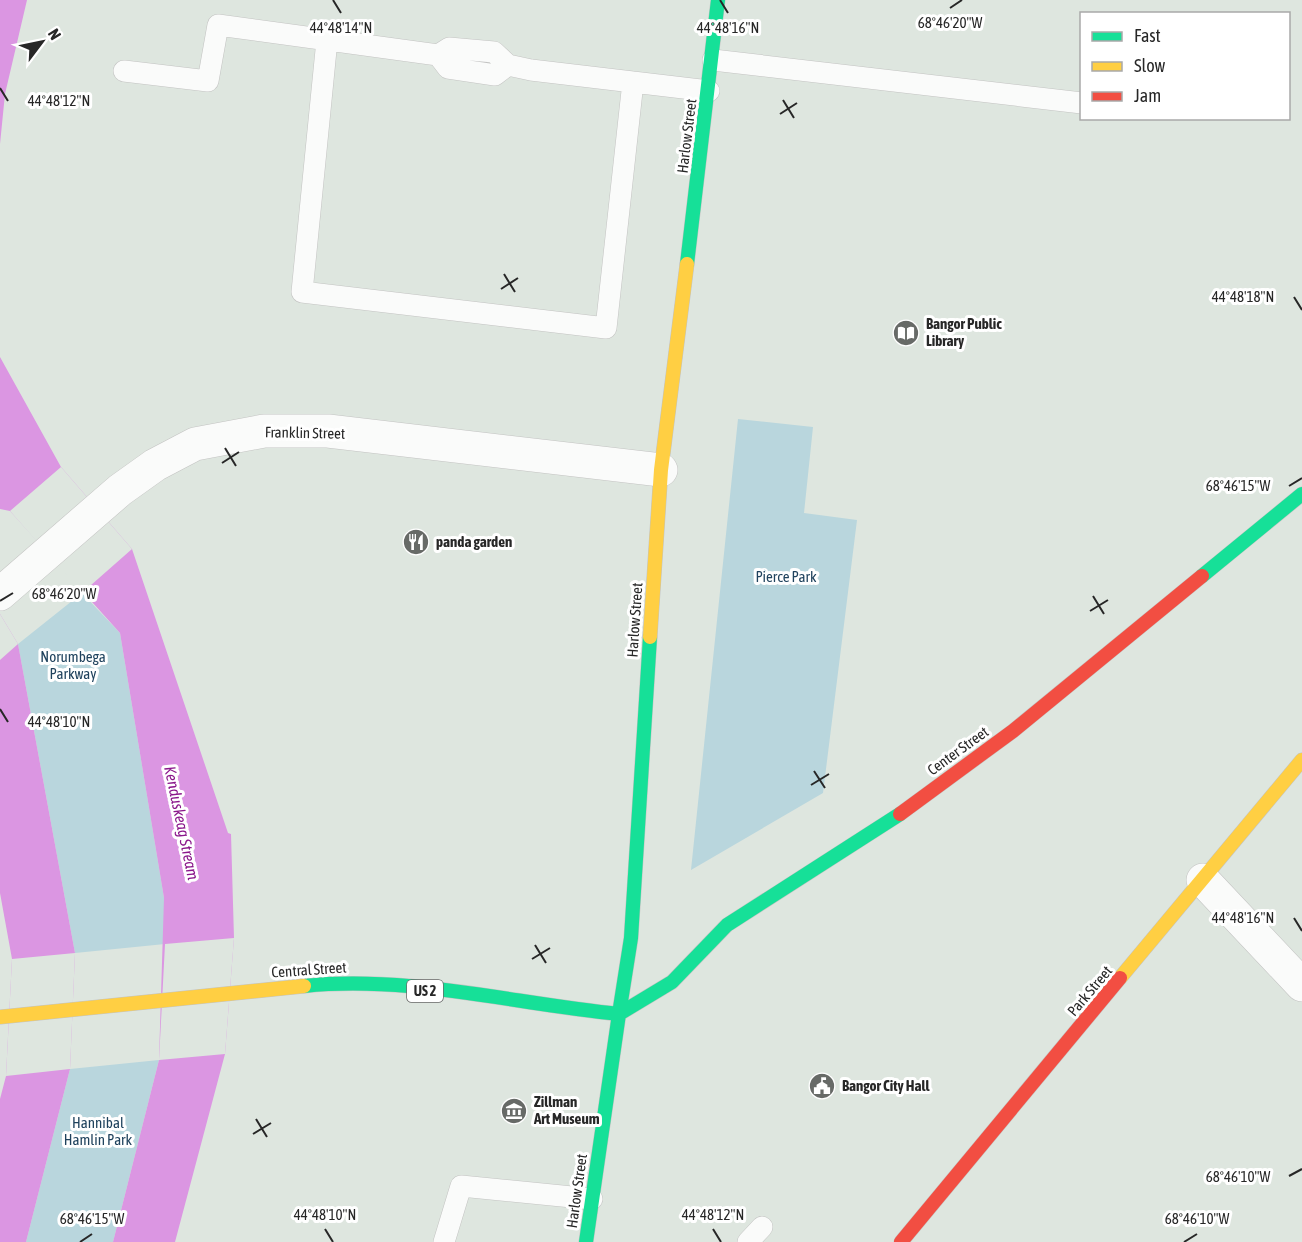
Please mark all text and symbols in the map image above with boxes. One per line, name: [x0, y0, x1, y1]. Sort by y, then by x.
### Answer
north arrow: [12, 12, 72, 72]
legend: [1080, 12, 1290, 120]
text: 68°46'20"W: [918, 14, 982, 31]
text: 44°48'14"N: [310, 19, 372, 36]
text: 44°48'16"N: [697, 19, 759, 36]
text: N: [45, 25, 65, 43]
text: Fast: [1134, 25, 1161, 46]
text: Slow: [1134, 55, 1165, 76]
text: Jam: [1134, 85, 1161, 106]
text: 44°48'12"N: [28, 92, 90, 109]
street label: Harlow Street: [674, 98, 699, 174]
text: 44°48'18"N: [1212, 288, 1274, 305]
place label: Bangor Public Library: [926, 315, 1002, 349]
library icon: Bangor Public Library: [891, 318, 921, 348]
street label: Franklin Street: [265, 423, 345, 442]
text: 68°46'15"W: [1206, 477, 1270, 494]
restaurant icon: panda garden: [401, 527, 431, 557]
place label: panda garden: [436, 533, 512, 550]
park label: Pierce Park: [755, 568, 817, 585]
street label: Harlow Street: [623, 582, 646, 658]
text: 68°46'20"W: [32, 585, 96, 602]
park label: Norumbega Parkway: [40, 648, 106, 682]
text: 44°48'10"N: [28, 713, 90, 730]
street label: Center Street: [924, 723, 992, 778]
water label: Kenduskeag Stream: [160, 764, 203, 882]
text: 44°48'16"N: [1212, 909, 1274, 926]
street label: Central Street: [271, 958, 347, 981]
street label: Park Street: [1064, 962, 1115, 1019]
road number: US 2: [407, 980, 443, 1002]
public building icon: Bangor City Hall: [807, 1071, 837, 1101]
place label: Bangor City Hall: [842, 1077, 930, 1094]
place label: Zillman Art Museum: [533, 1093, 600, 1127]
museum icon: Zillman Art Museum: [499, 1096, 529, 1126]
park label: Hannibal Hamlin Park: [64, 1114, 133, 1148]
street label: Harlow Street: [563, 1153, 590, 1229]
text: 68°46'10"W: [1206, 1168, 1270, 1185]
text: 44°48'10"N: [294, 1206, 356, 1223]
text: 44°48'12"N: [682, 1206, 744, 1223]
text: 68°46'15"W: [60, 1210, 124, 1227]
text: 68°46'10"W: [1165, 1210, 1229, 1227]

